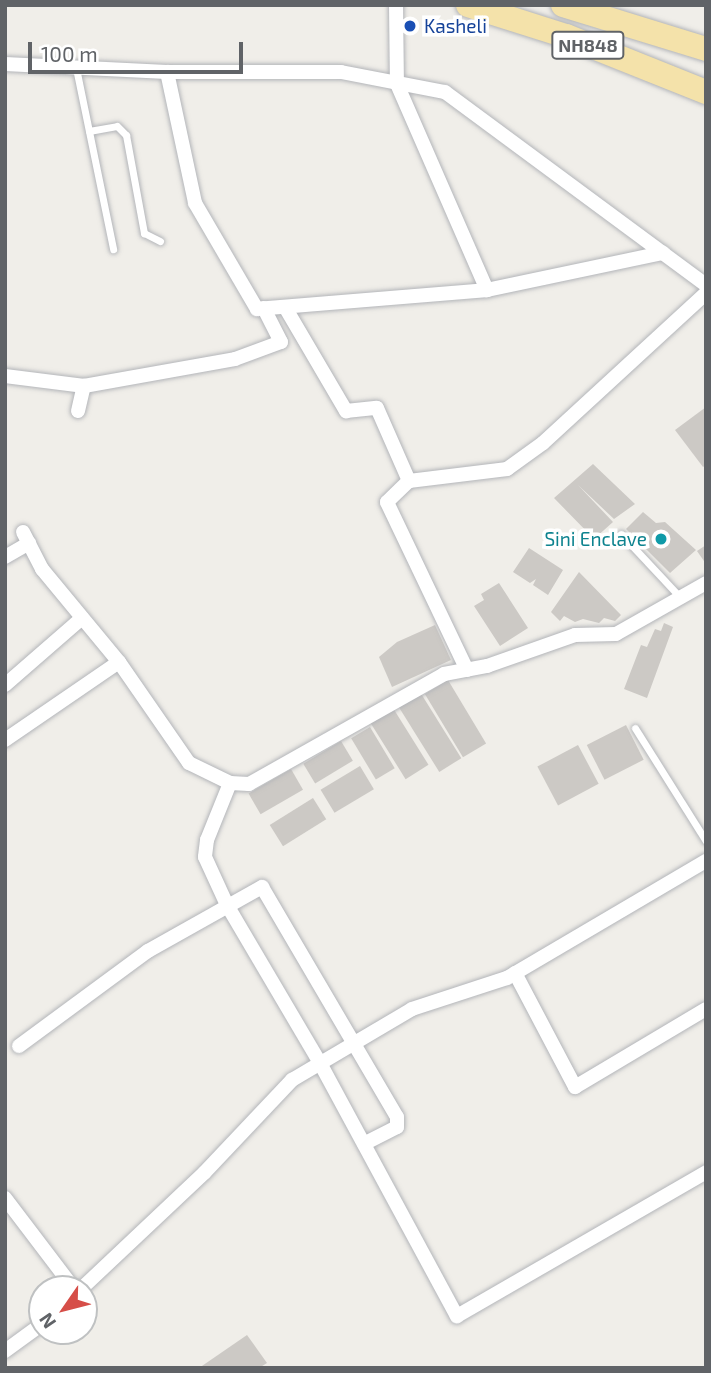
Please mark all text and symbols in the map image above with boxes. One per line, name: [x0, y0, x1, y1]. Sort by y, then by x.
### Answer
place label: Kasheli: [424, 15, 487, 37]
marker: Kasheli: [402, 18, 418, 34]
scale bar: [32, 28, 247, 72]
road number: NH848: [551, 31, 625, 60]
text: 100 m: [41, 41, 98, 66]
place label: Sini Enclave: [544, 528, 647, 550]
marker: Sini Enclave: [653, 531, 669, 547]
north arrow: [28, 1275, 98, 1345]
text: N: [34, 1309, 60, 1333]

